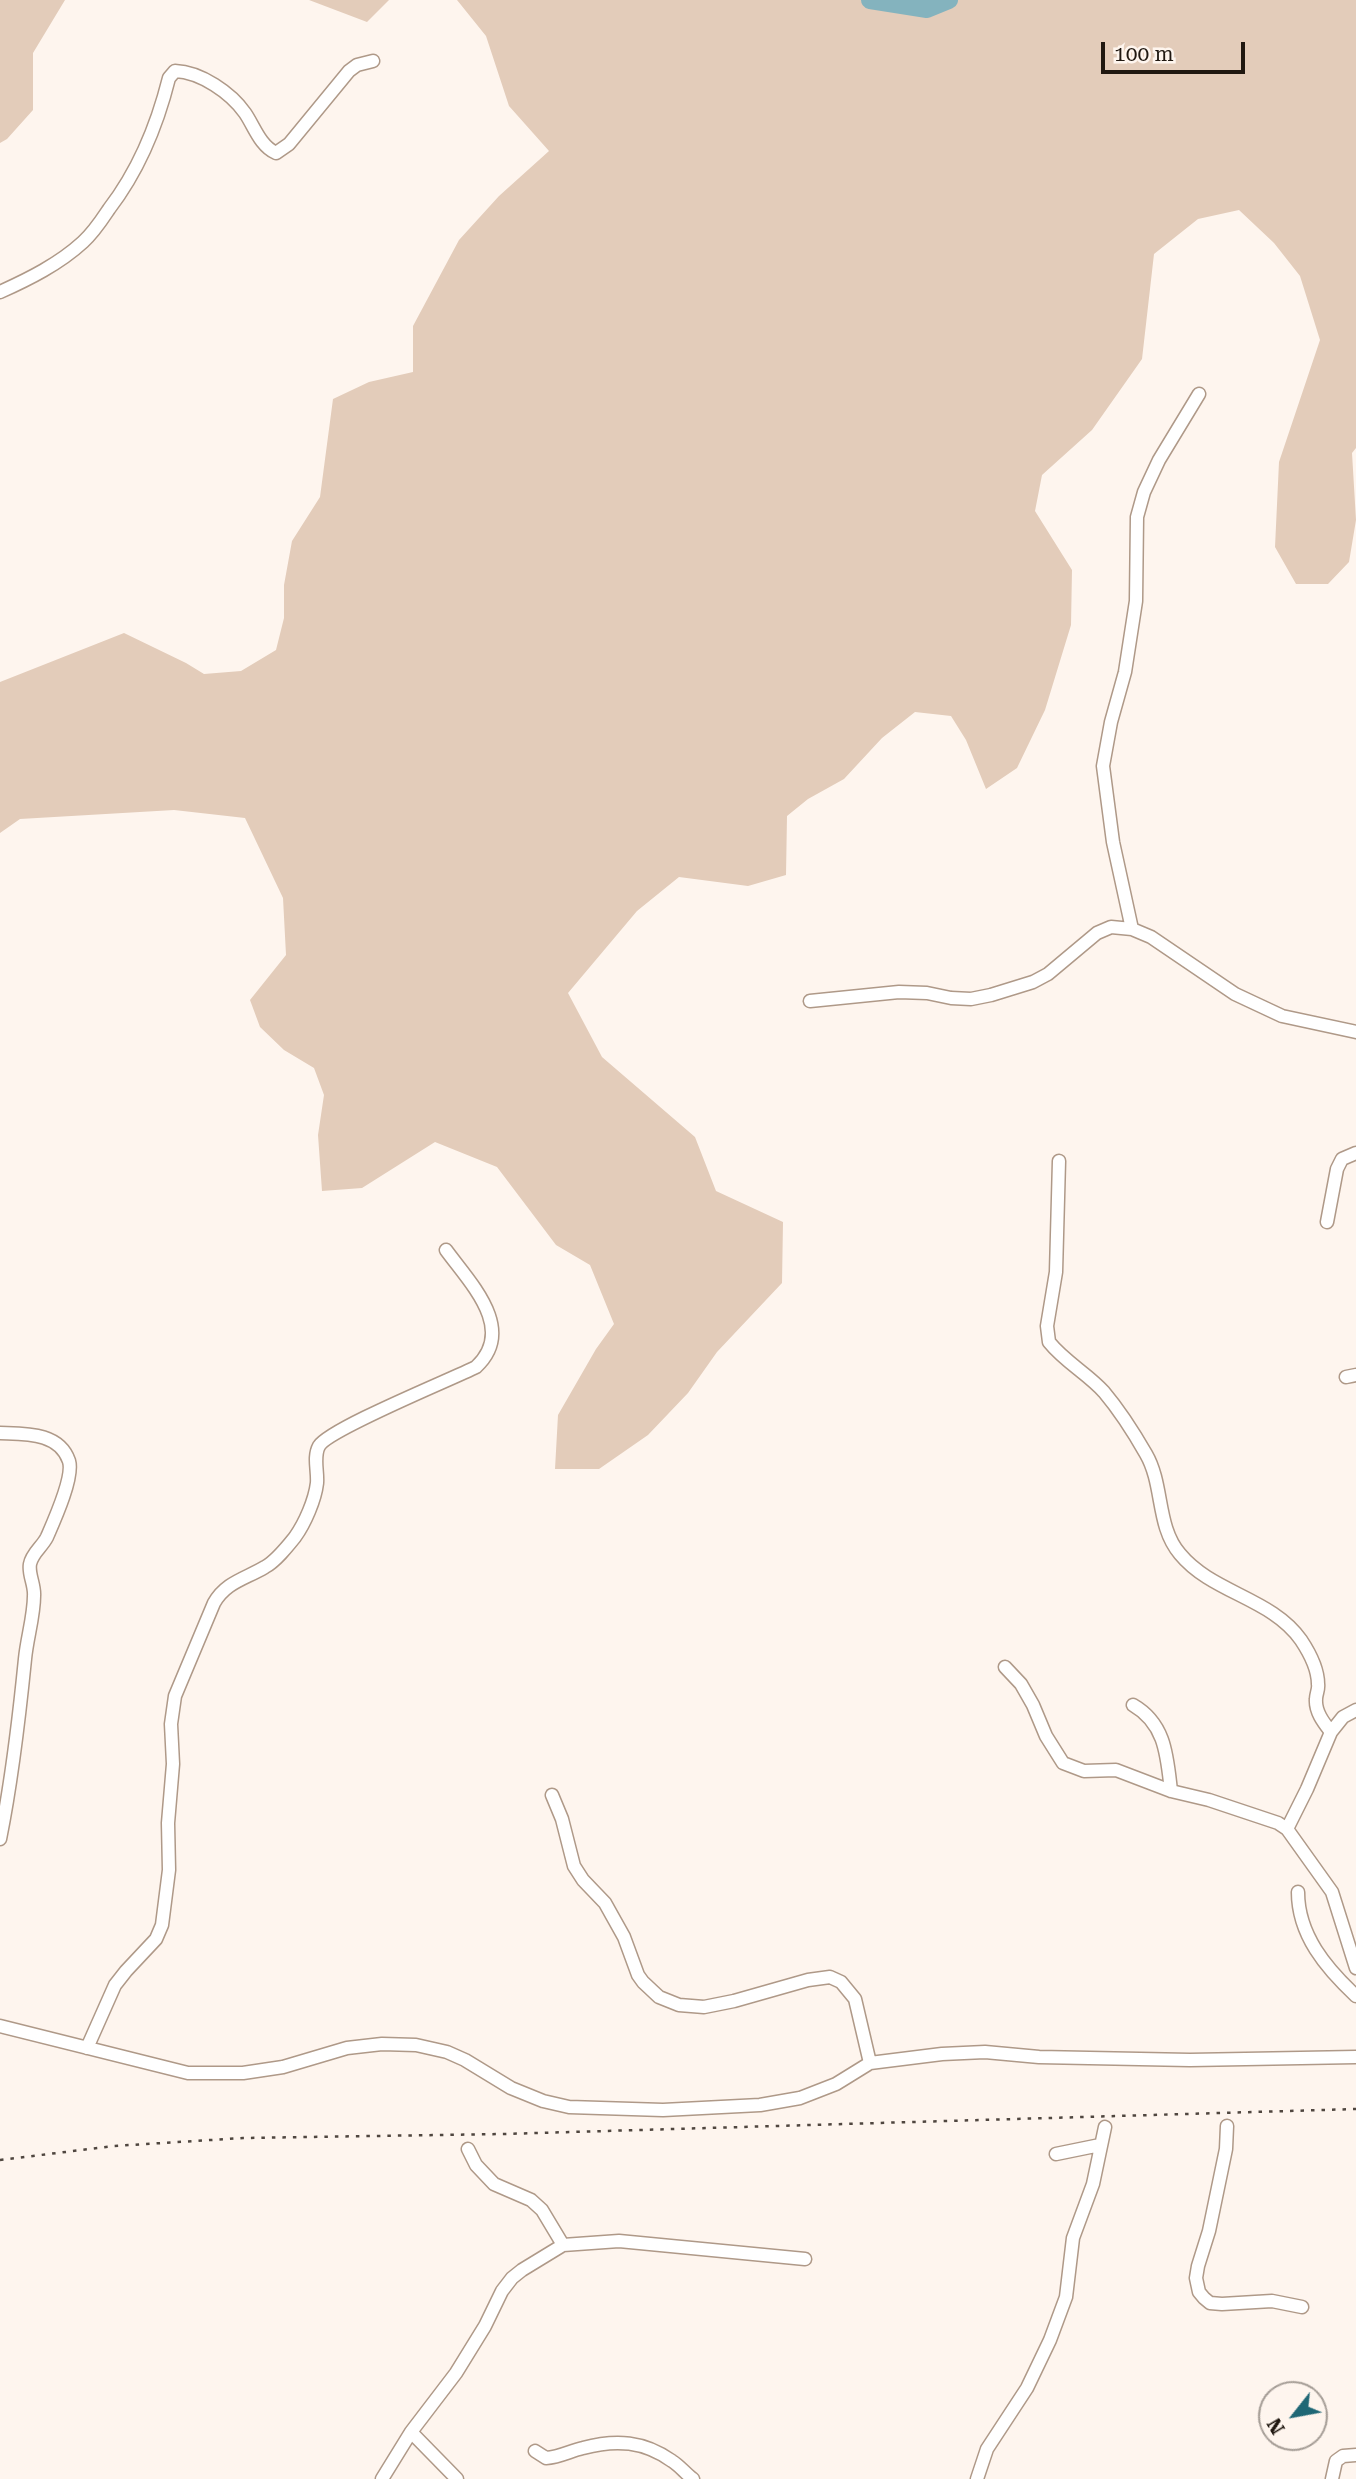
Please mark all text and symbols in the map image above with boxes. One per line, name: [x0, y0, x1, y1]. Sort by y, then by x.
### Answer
scale bar: [1104, 28, 1248, 72]
text: 100 m: [1114, 42, 1174, 66]
north arrow: [1258, 2381, 1328, 2451]
text: N: [1263, 2414, 1290, 2438]

